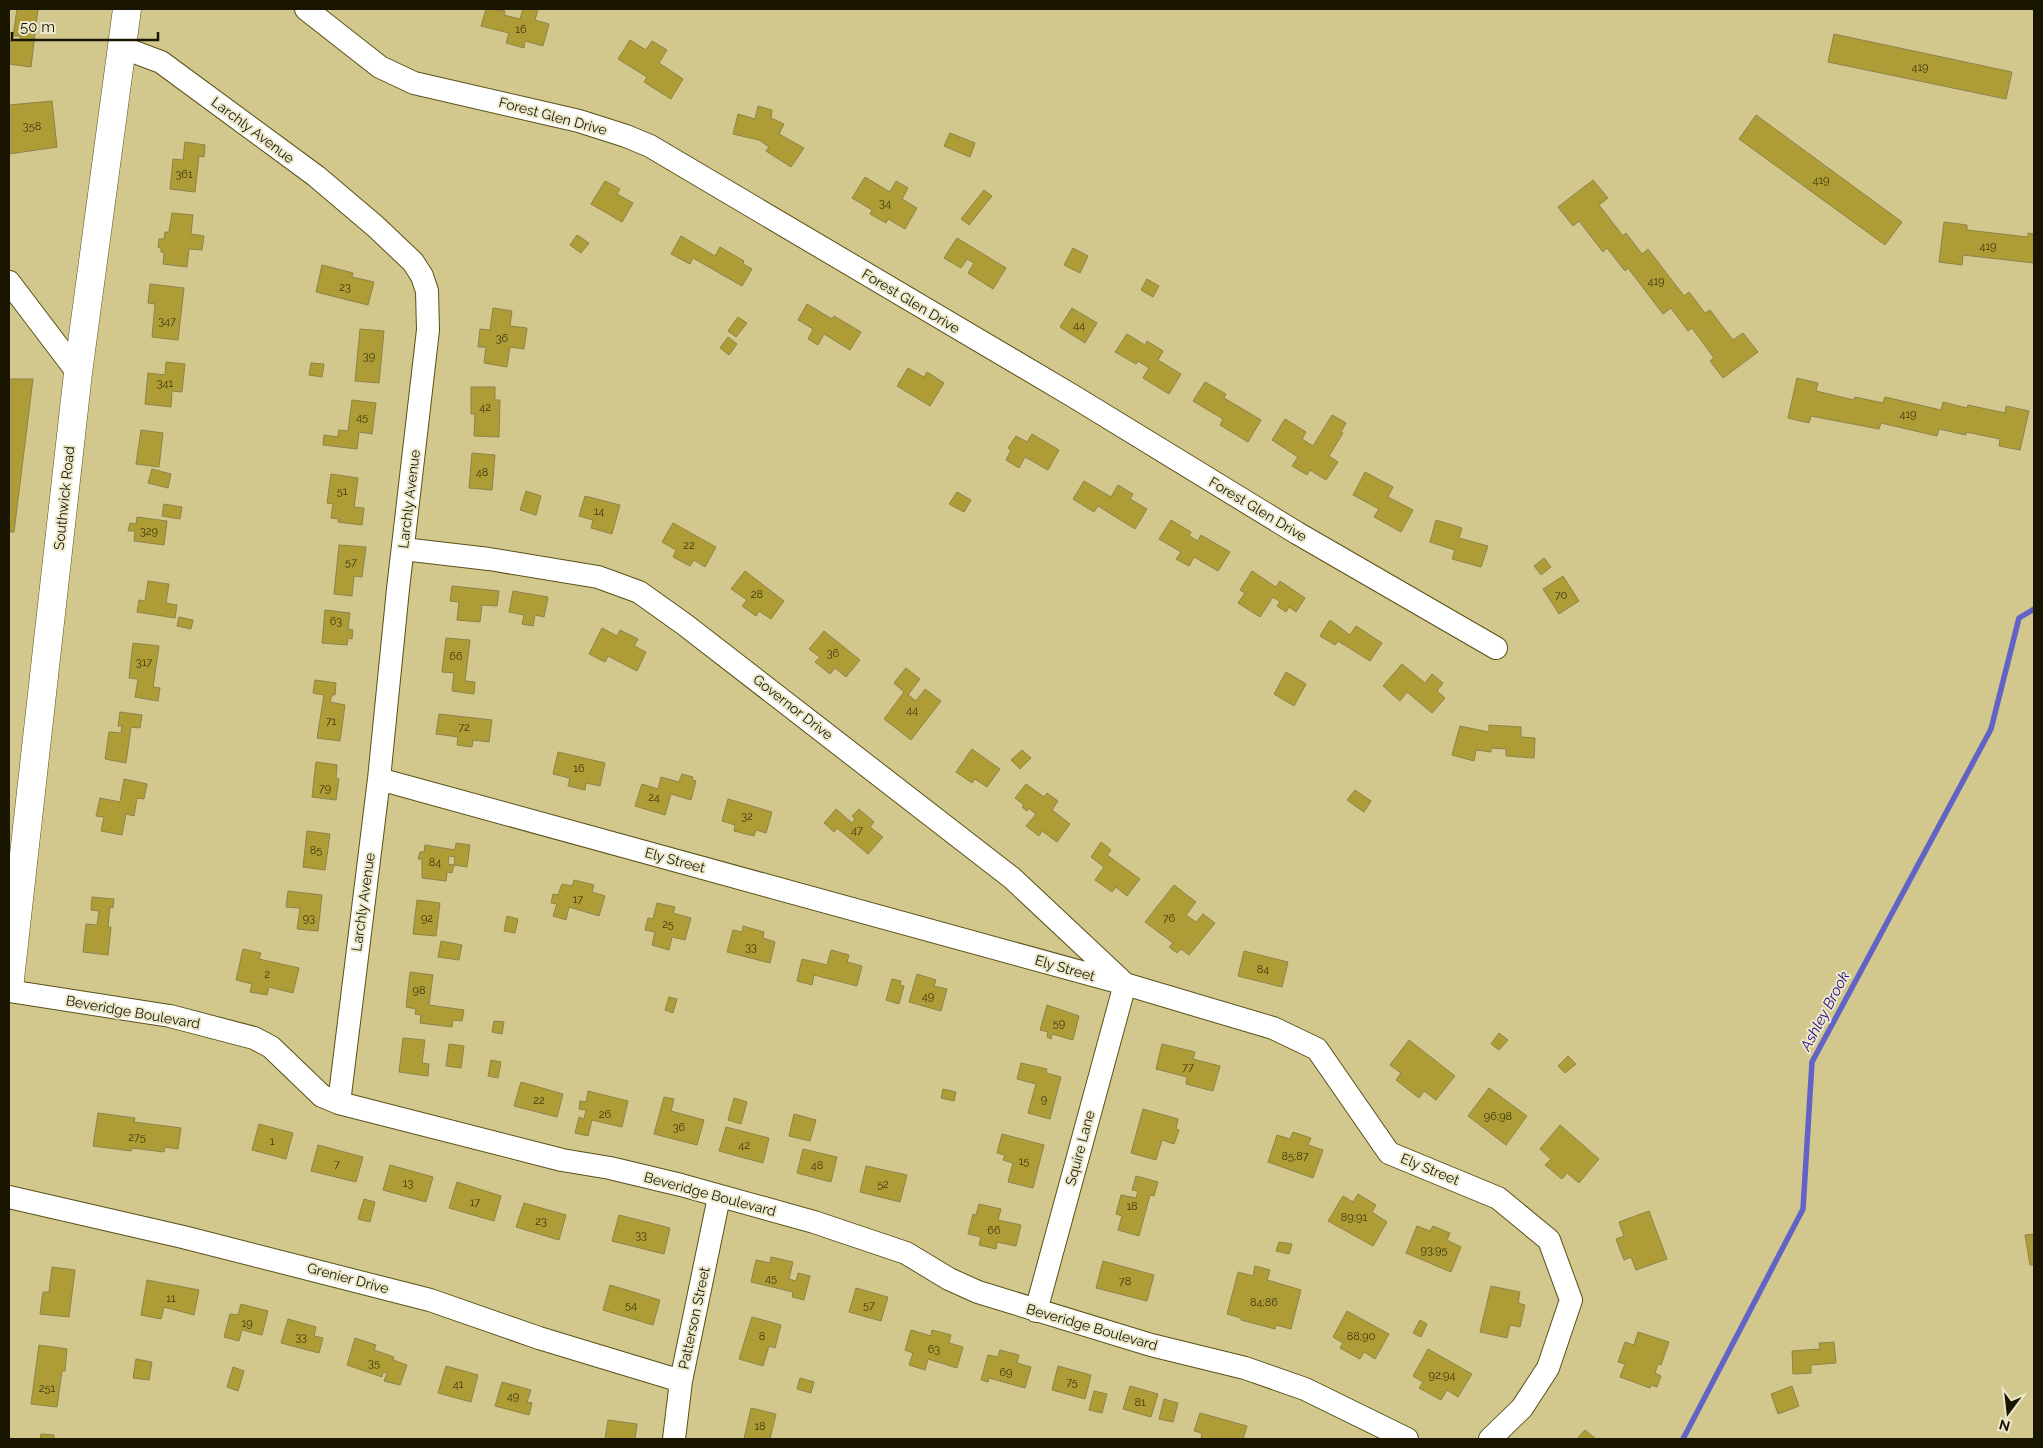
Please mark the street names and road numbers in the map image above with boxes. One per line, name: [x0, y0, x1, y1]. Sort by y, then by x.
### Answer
street label: Larchly Avenue: [209, 94, 297, 166]
street label: Forest Glen Drive: [497, 94, 609, 138]
street label: Forest Glen Drive: [859, 265, 963, 337]
street label: Southwick Road: [51, 445, 77, 551]
street label: Larchly Avenue: [395, 449, 423, 549]
street label: Forest Glen Drive: [1206, 473, 1310, 545]
street label: Governor Drive: [750, 671, 836, 743]
street label: Ely Street: [643, 844, 707, 876]
street label: Larchly Avenue: [348, 852, 378, 952]
street label: Ely Street: [1033, 952, 1097, 984]
street label: Beveridge Boulevard: [65, 992, 201, 1032]
street label: Squire Lane: [1062, 1109, 1098, 1187]
street label: Ely Street: [1398, 1150, 1462, 1188]
street label: Beveridge Boulevard: [642, 1169, 778, 1219]
street label: Grenier Drive: [305, 1259, 391, 1297]
street label: Patterson Street: [675, 1265, 713, 1371]
street label: Beveridge Boulevard: [1024, 1301, 1160, 1353]

